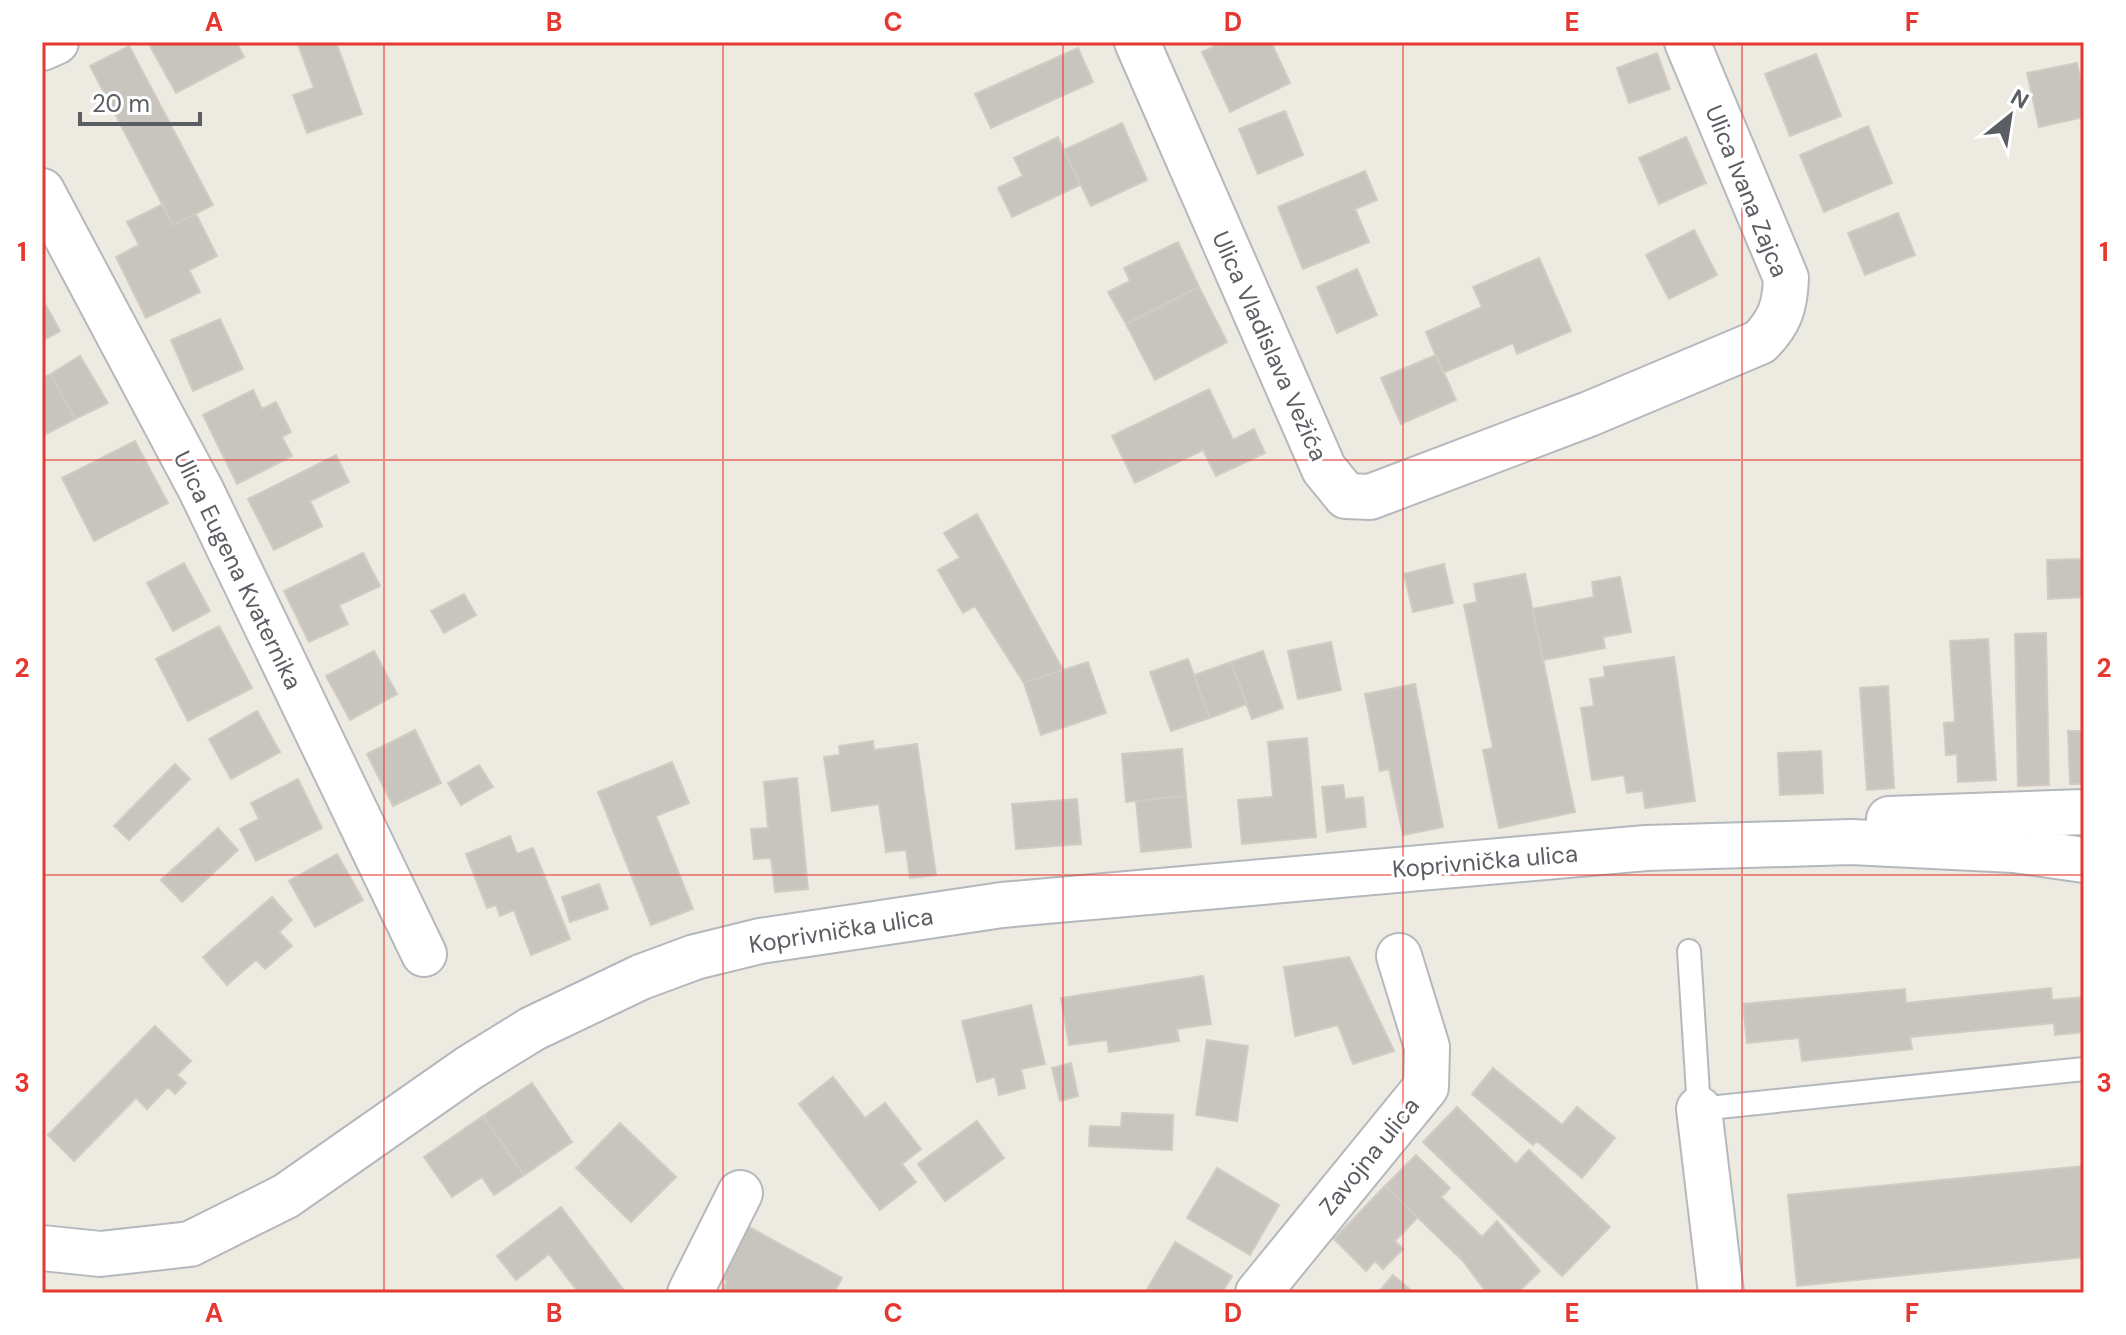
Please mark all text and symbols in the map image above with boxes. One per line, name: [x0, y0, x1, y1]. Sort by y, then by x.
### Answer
text: A: [205, 5, 223, 39]
text: B: [546, 5, 562, 39]
text: C: [883, 5, 903, 39]
text: D: [1224, 5, 1242, 39]
text: E: [1564, 5, 1580, 39]
text: F: [1905, 5, 1919, 39]
scale bar: [80, 76, 200, 126]
north arrow: [1970, 76, 2050, 156]
text: N: [2006, 83, 2034, 116]
text: 20 m: [92, 88, 150, 119]
street label: Ulica Ivana Zajca: [1698, 101, 1796, 281]
street label: Ulica Vladislava Vežića: [1205, 226, 1335, 466]
text: 1: [17, 235, 27, 269]
text: 1: [2099, 235, 2109, 269]
street label: Ulica Eugena Kvaternika: [167, 446, 309, 694]
text: 2: [14, 651, 30, 685]
text: 2: [2096, 651, 2112, 685]
street label: Koprivnička ulica: [1391, 837, 1579, 885]
street label: Koprivnička ulica: [747, 900, 935, 960]
text: 3: [14, 1066, 30, 1100]
text: 3: [2096, 1066, 2112, 1100]
street label: Zavojna ulica: [1312, 1091, 1426, 1221]
text: A: [205, 1296, 223, 1330]
text: B: [546, 1296, 562, 1330]
text: C: [883, 1296, 903, 1330]
text: D: [1224, 1296, 1242, 1330]
text: E: [1564, 1296, 1580, 1330]
text: F: [1905, 1296, 1919, 1330]

